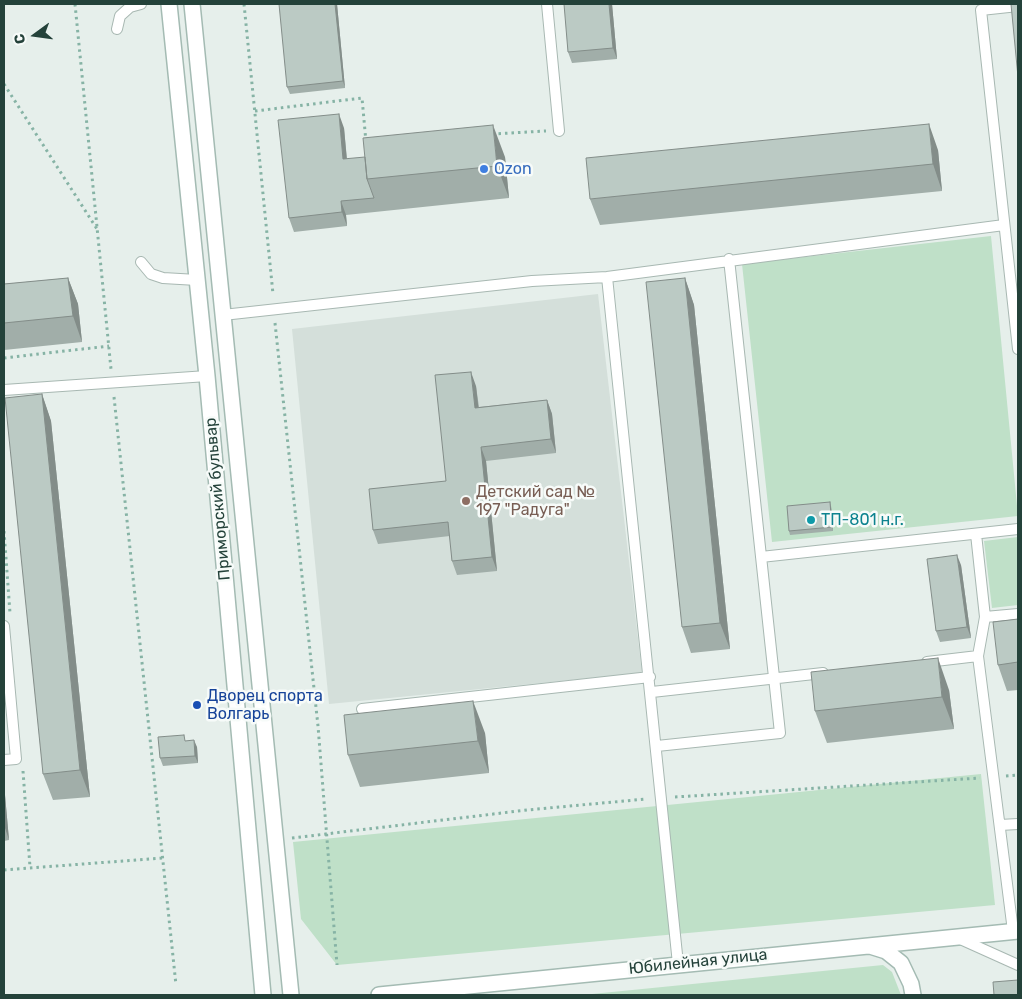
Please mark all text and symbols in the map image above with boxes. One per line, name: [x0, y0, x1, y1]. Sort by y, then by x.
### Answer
north arrow: [10, 10, 60, 60]
text: С: [11, 32, 29, 46]
place label: Ozon: [494, 159, 532, 179]
marker: Ozon: [478, 163, 490, 175]
street label: Приморский бульвар: [201, 417, 235, 581]
place label: Детский сад № 197 "Радуга": [476, 482, 595, 520]
marker: Детский сад № 197 "Радуга": [460, 495, 472, 507]
place label: ТП-801 н.г.: [821, 510, 904, 530]
marker: ТП-801 н.г.: [805, 514, 817, 526]
place label: Дворец спорта Волгарь: [207, 686, 323, 724]
marker: Дворец спорта Волгарь: [191, 699, 203, 711]
street label: Юбилейная улица: [628, 945, 768, 979]

